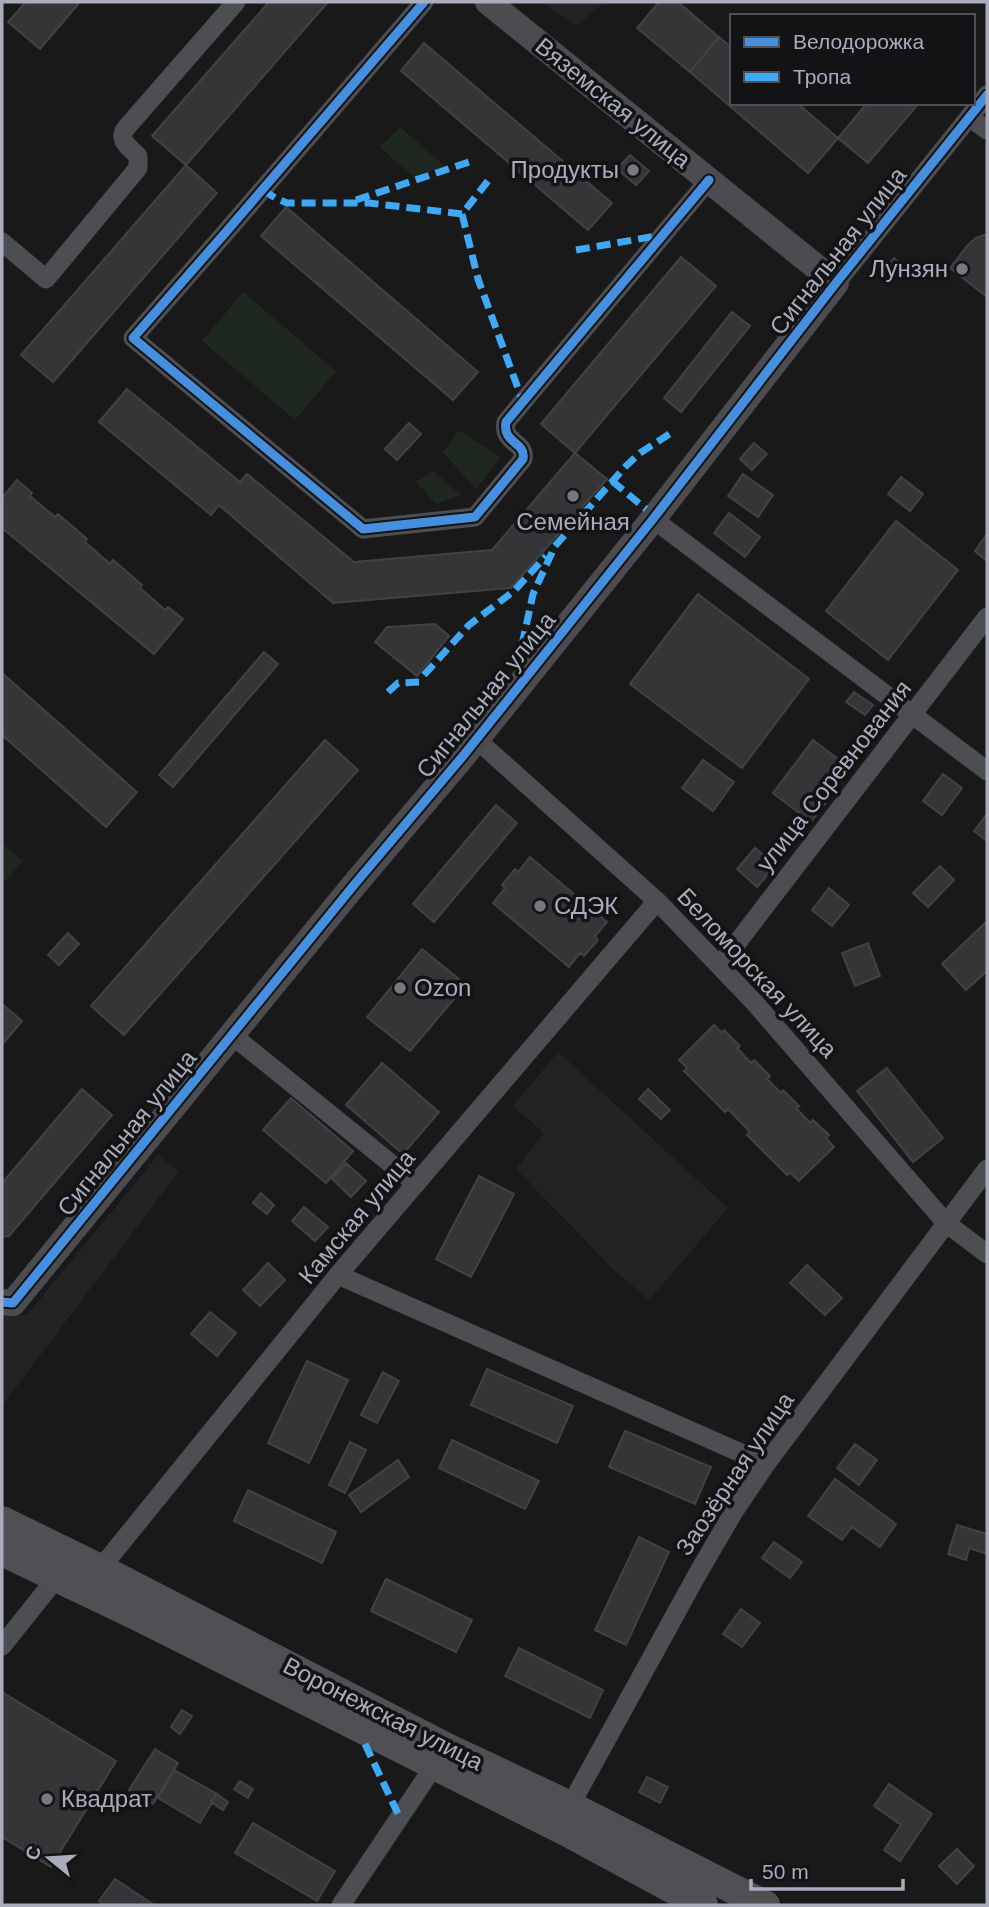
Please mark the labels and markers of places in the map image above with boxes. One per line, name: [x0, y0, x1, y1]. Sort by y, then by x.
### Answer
place label: Продукты: [511, 156, 619, 183]
marker: Продукты: [625, 162, 641, 178]
place label: Лунзян: [869, 255, 948, 282]
marker: Лунзян: [954, 261, 970, 277]
marker: Семейная: [565, 488, 581, 504]
place label: Семейная: [516, 508, 630, 535]
place label: СДЭК: [554, 892, 618, 919]
marker: СДЭК: [532, 898, 548, 914]
place label: Ozon: [414, 974, 471, 1001]
marker: Ozon: [392, 980, 408, 996]
place label: Квадрат: [61, 1785, 152, 1812]
marker: Квадрат: [39, 1791, 55, 1807]

